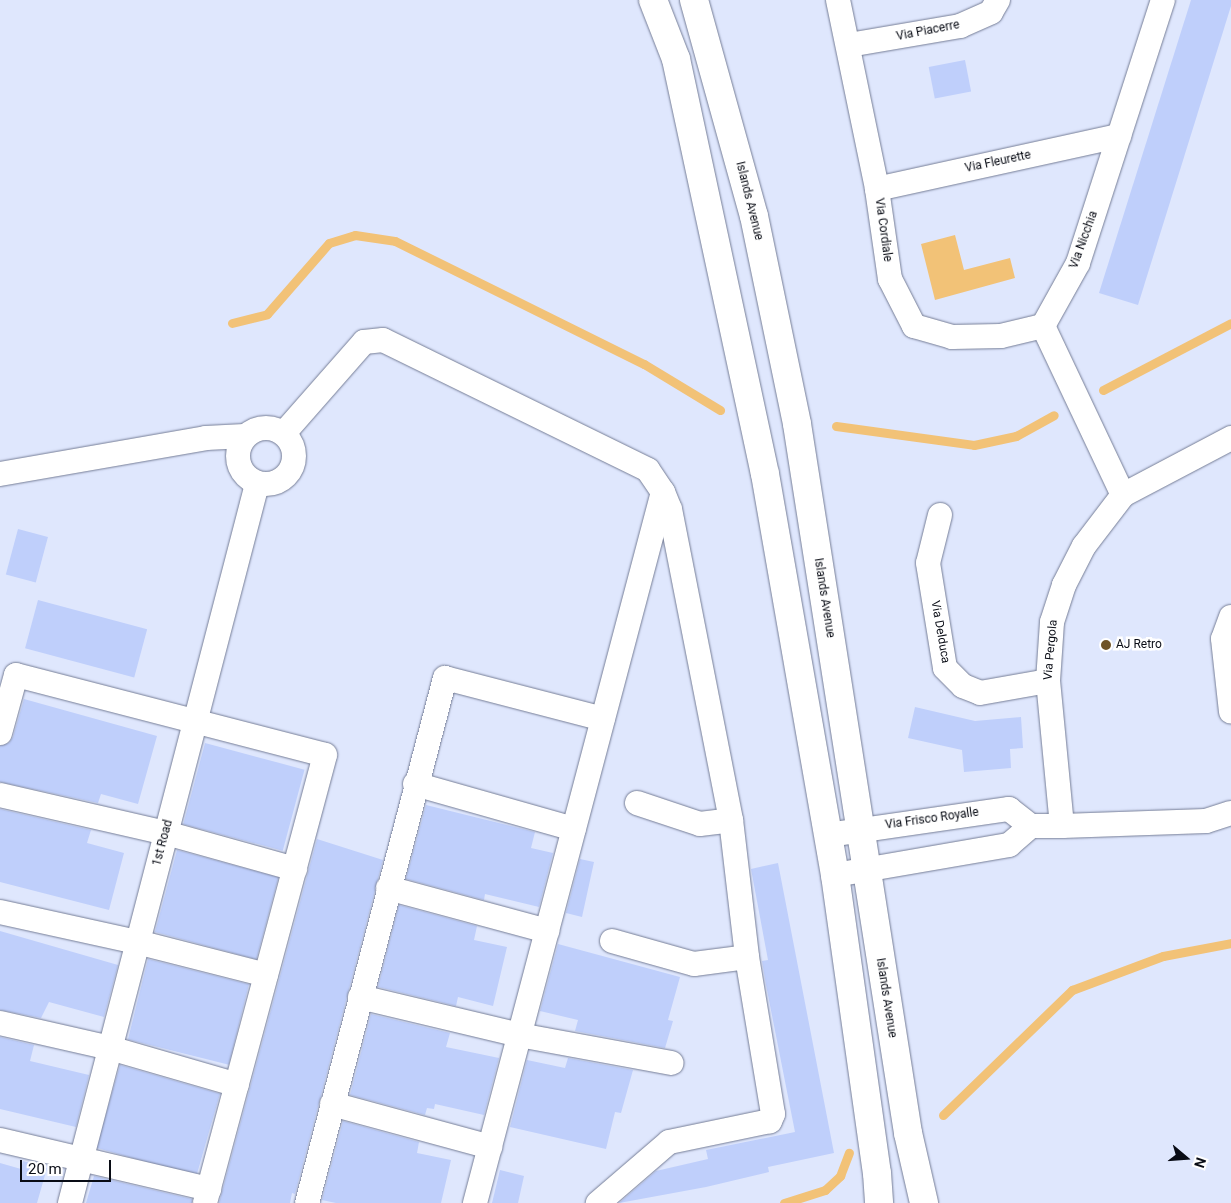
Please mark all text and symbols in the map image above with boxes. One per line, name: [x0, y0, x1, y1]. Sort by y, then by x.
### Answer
street label: Via Piacerre: [895, 18, 961, 44]
street label: Via Fleurette: [964, 148, 1032, 176]
street label: Islands Avenue: [732, 160, 766, 242]
street label: Via Cordiale: [871, 197, 895, 263]
street label: Via Nicchia: [1067, 209, 1101, 271]
street label: Islands Avenue: [811, 557, 837, 639]
street label: Via Delduca: [927, 600, 953, 664]
street label: Via Pergola: [1041, 619, 1061, 681]
place label: AJ Retro: [1116, 638, 1162, 652]
marker: AJ Retro: [1100, 639, 1112, 651]
street label: Via Frisco Royalle: [884, 805, 980, 833]
street label: 1st Road: [150, 818, 176, 868]
street label: Islands Avenue: [873, 957, 899, 1039]
north arrow: [1161, 1133, 1211, 1183]
scale bar: [22, 1150, 114, 1182]
text: N: [1191, 1155, 1209, 1170]
text: 20 m: [28, 1160, 62, 1178]

